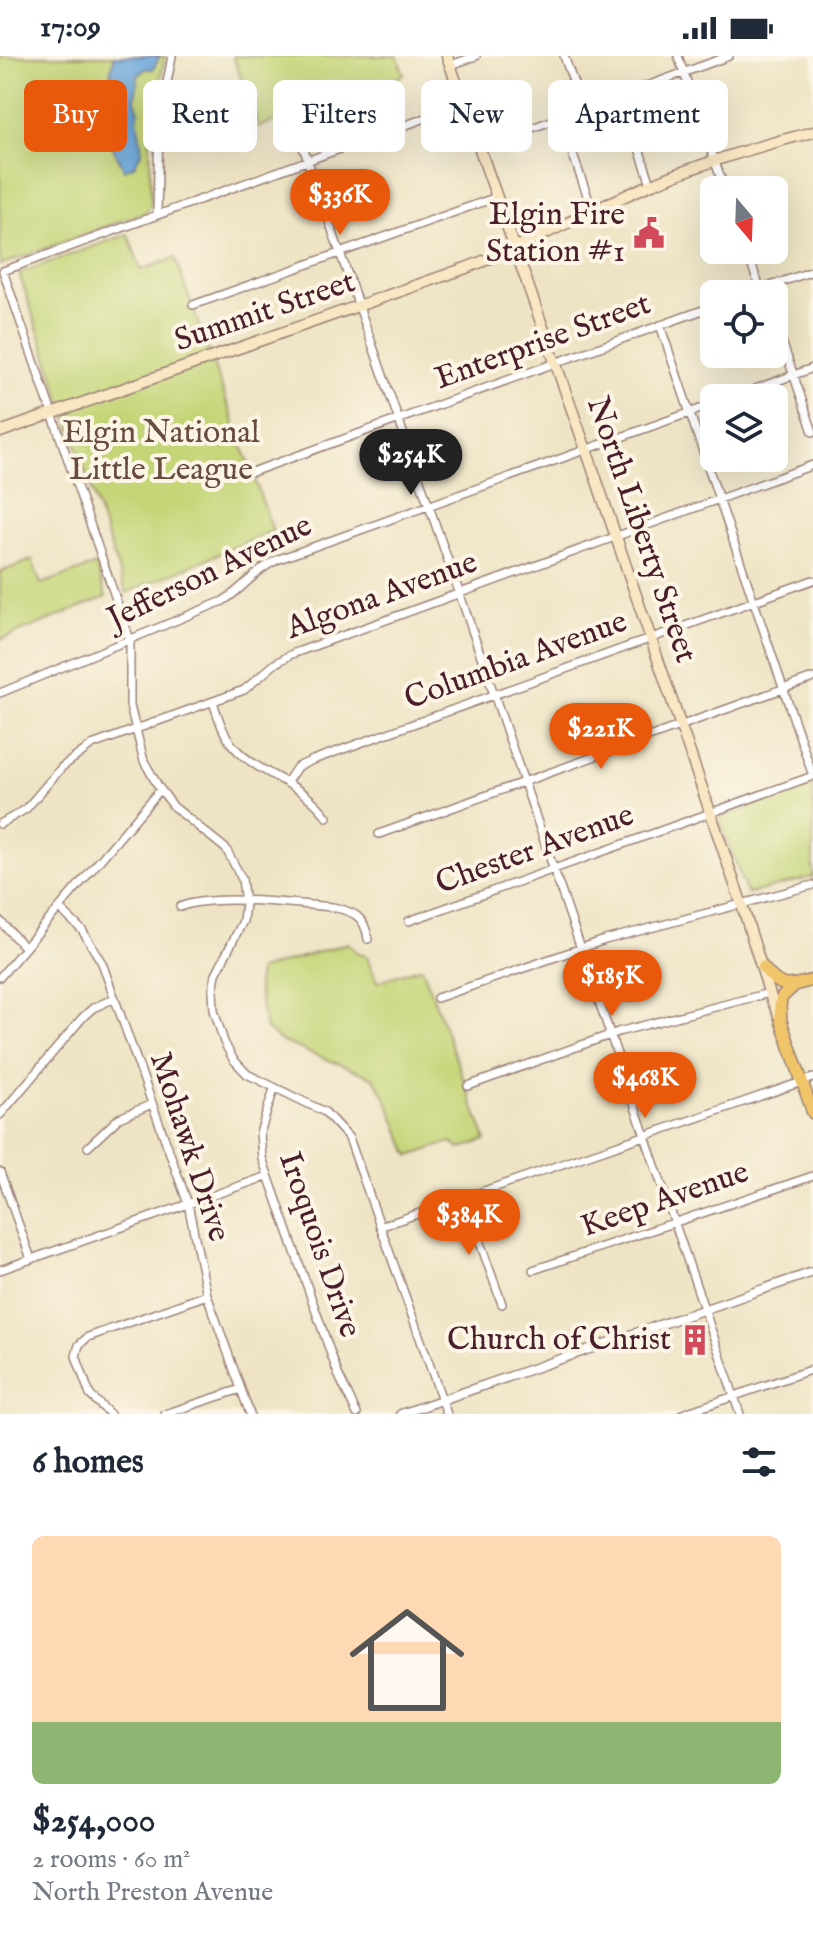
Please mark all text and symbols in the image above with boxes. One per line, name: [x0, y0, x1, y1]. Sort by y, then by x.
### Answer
text: 17:09: [40, 9, 101, 47]
chip: Buy: [24, 80, 127, 152]
chip: Rent: [143, 80, 257, 152]
chip: Filters: [273, 80, 405, 152]
chip: New: [421, 80, 532, 152]
chip: Apartment: [548, 80, 728, 152]
pin: $336K: [284, 169, 396, 237]
north arrow: [700, 176, 788, 264]
map controls: [700, 176, 788, 472]
text: $336K: [308, 178, 372, 211]
place label: Elgin Fire Station #1: [486, 195, 625, 273]
public building icon: Elgin Fire Station #1: [632, 216, 666, 250]
street label: Summit Street: [169, 262, 361, 362]
button: locate: [700, 280, 788, 368]
street label: Enterprise Street: [430, 284, 656, 400]
button: layers: [700, 384, 788, 472]
street label: North Liberty Street: [576, 392, 706, 668]
park label: Elgin National Little League: [62, 413, 260, 491]
pin: $254K: [355, 429, 467, 497]
text: $254K: [377, 438, 445, 471]
street label: Jefferson Avenue: [98, 506, 319, 642]
street label: Algona Avenue: [280, 542, 483, 650]
street label: Columbia Avenue: [399, 602, 633, 720]
pin: $221K: [545, 703, 657, 771]
text: $221K: [567, 712, 635, 745]
street label: Chester Avenue: [430, 795, 640, 905]
pin: $185K: [556, 950, 668, 1018]
text: $185K: [581, 959, 643, 992]
street label: Mohawk Drive: [139, 1047, 239, 1247]
pin: $468K: [589, 1052, 701, 1120]
text: $468K: [611, 1061, 679, 1094]
street label: Iroquois Drive: [268, 1147, 370, 1343]
street label: Keep Avenue: [576, 1152, 754, 1248]
pin: $384K: [413, 1189, 525, 1257]
text: $384K: [436, 1198, 502, 1231]
place label: Church of Christ: [447, 1320, 671, 1361]
building icon: Church of Christ: [678, 1323, 712, 1357]
icon: filters: [737, 1440, 781, 1484]
text: 6 homes: [32, 1441, 144, 1484]
icon: home: [335, 1588, 479, 1732]
text: $254,000: [32, 1800, 156, 1843]
text: 2 rooms · 60 m²: [32, 1843, 191, 1876]
text: North Preston Avenue: [32, 1876, 273, 1909]

